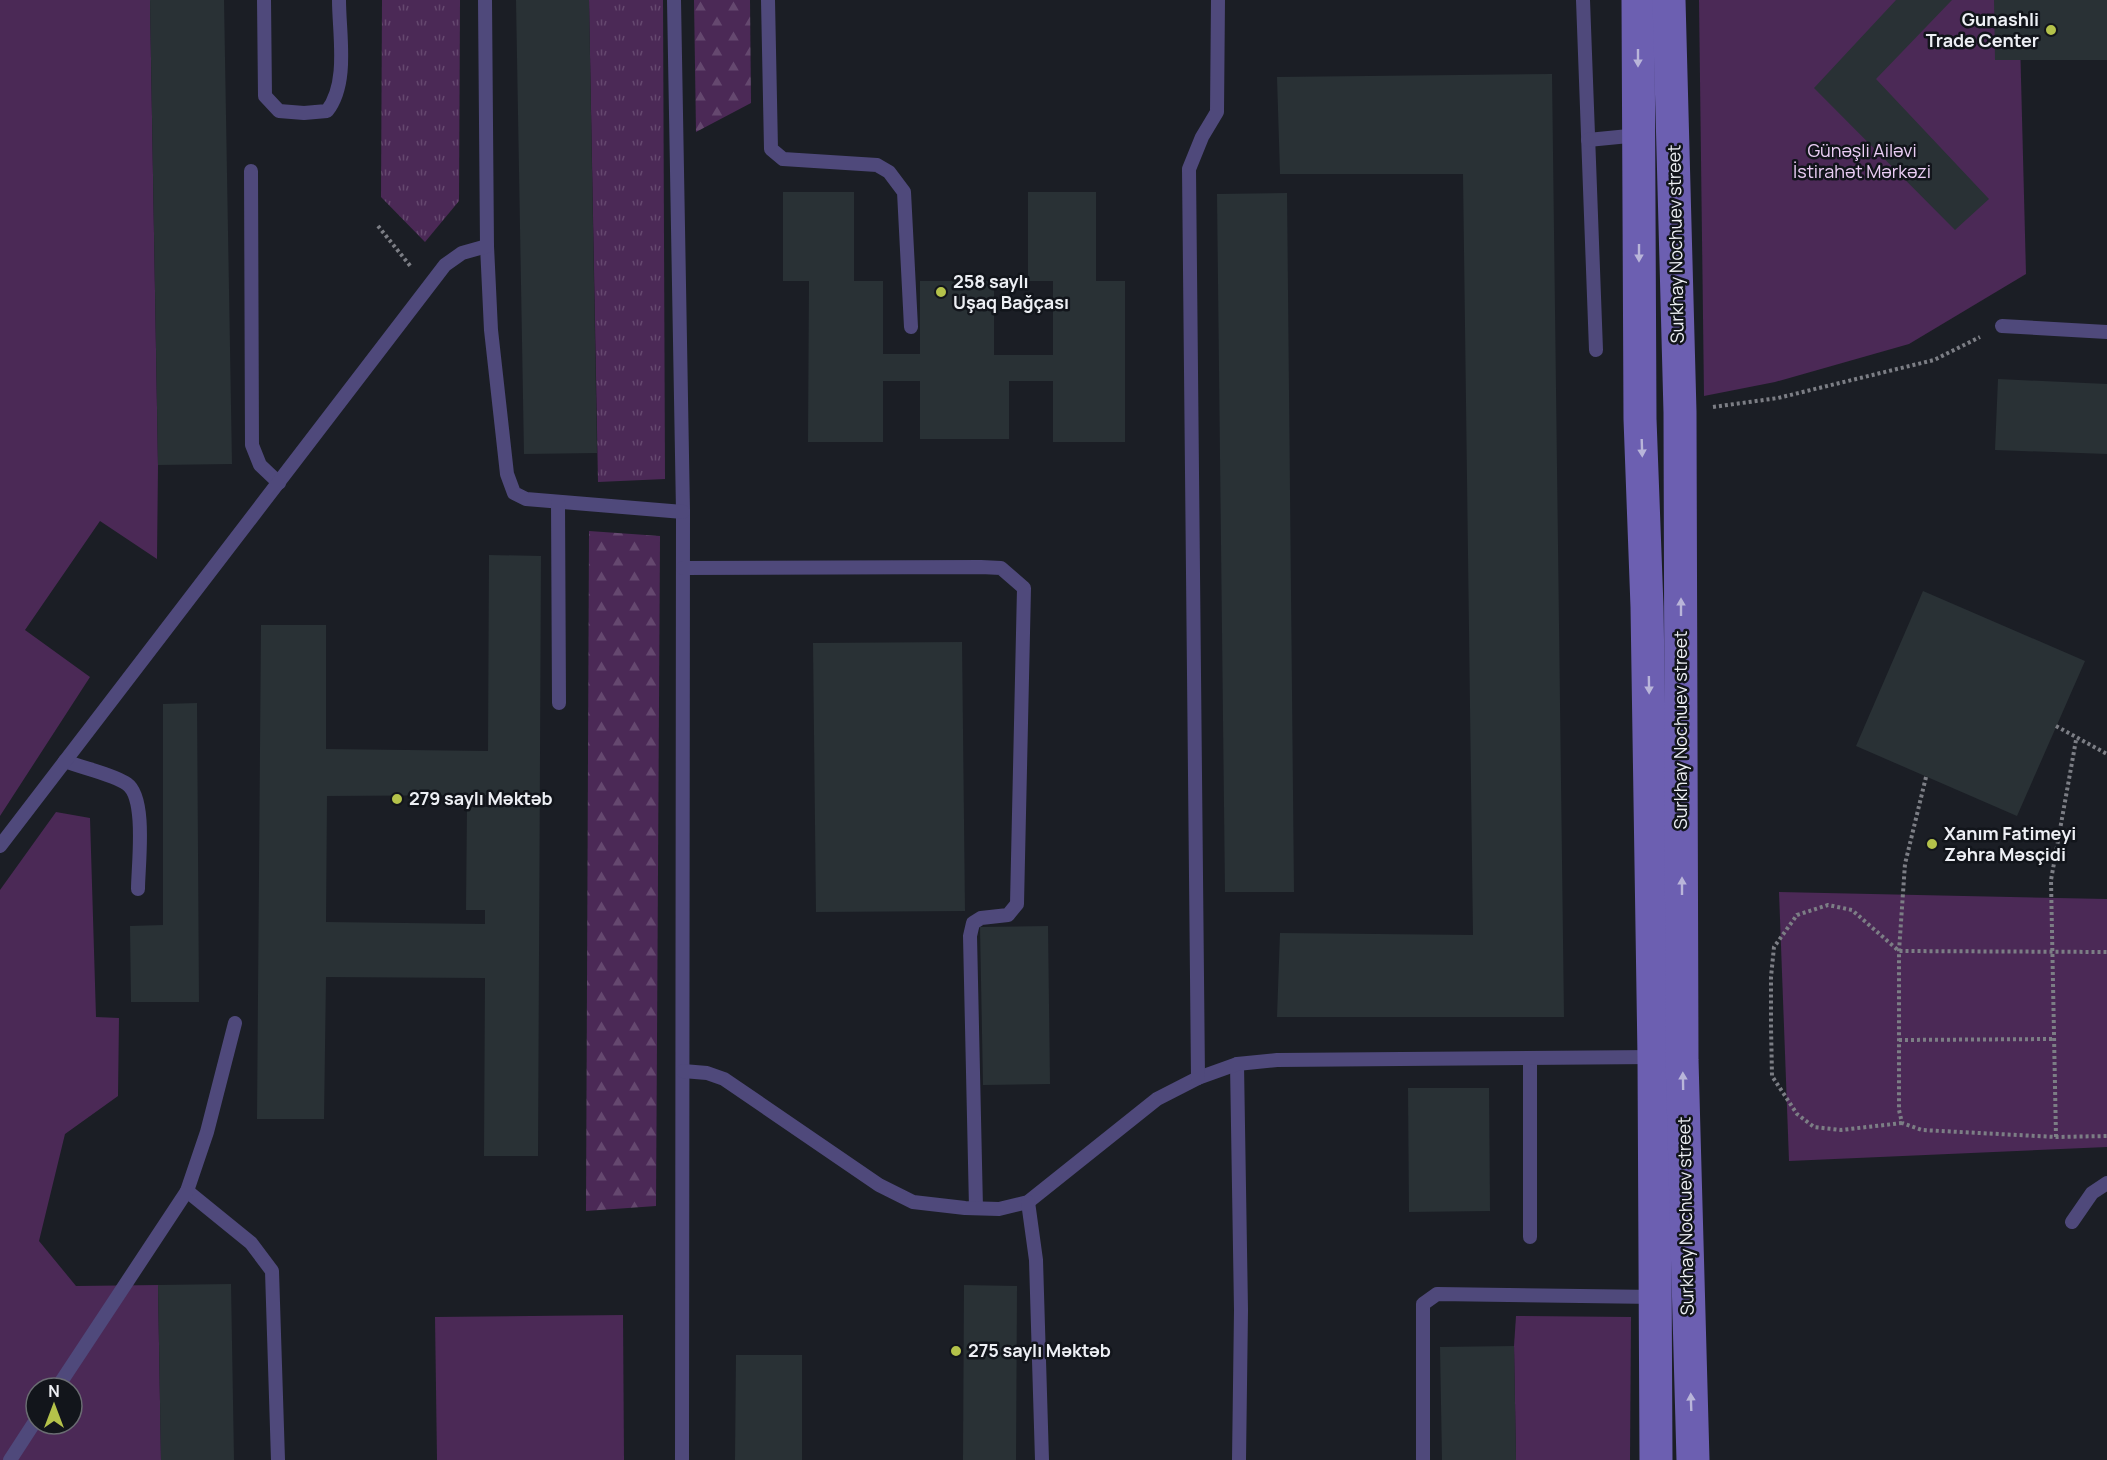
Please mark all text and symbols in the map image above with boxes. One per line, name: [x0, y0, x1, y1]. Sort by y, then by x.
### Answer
place label: Gunashli Trade Center: [1926, 7, 2039, 52]
marker: Gunashli Trade Center: [2044, 23, 2058, 37]
one-way arrow: [1633, 49, 1643, 68]
park label: Günəşli Ailəvi İstirahət Mərkəzi: [1793, 138, 1931, 183]
street label: Surkhay Nochuev street: [1661, 144, 1689, 344]
one-way arrow: [1634, 244, 1644, 263]
place label: 258 saylı Uşaq Bağçası: [953, 269, 1069, 314]
marker: 258 saylı Uşaq Bağçası: [934, 285, 948, 299]
one-way arrow: [1637, 439, 1646, 458]
one-way arrow: [1676, 597, 1685, 616]
street label: Surkhay Nochuev street: [1668, 631, 1692, 829]
one-way arrow: [1644, 676, 1653, 695]
place label: 279 saylı Məktəb: [409, 786, 553, 810]
marker: 279 saylı Məktəb: [390, 792, 404, 806]
place label: Xanım Fatimeyi Zəhra Məsçidi: [1944, 821, 2076, 866]
marker: Xanım Fatimeyi Zəhra Məsçidi: [1925, 837, 1939, 851]
one-way arrow: [1677, 876, 1686, 895]
one-way arrow: [1678, 1071, 1687, 1090]
street label: Surkhay Nochuev street: [1671, 1116, 1699, 1316]
place label: 275 saylı Məktəb: [968, 1338, 1111, 1362]
marker: 275 saylı Məktəb: [949, 1344, 963, 1358]
north arrow: [24, 1376, 84, 1436]
text: N: [48, 1380, 60, 1402]
one-way arrow: [1687, 1392, 1696, 1411]

